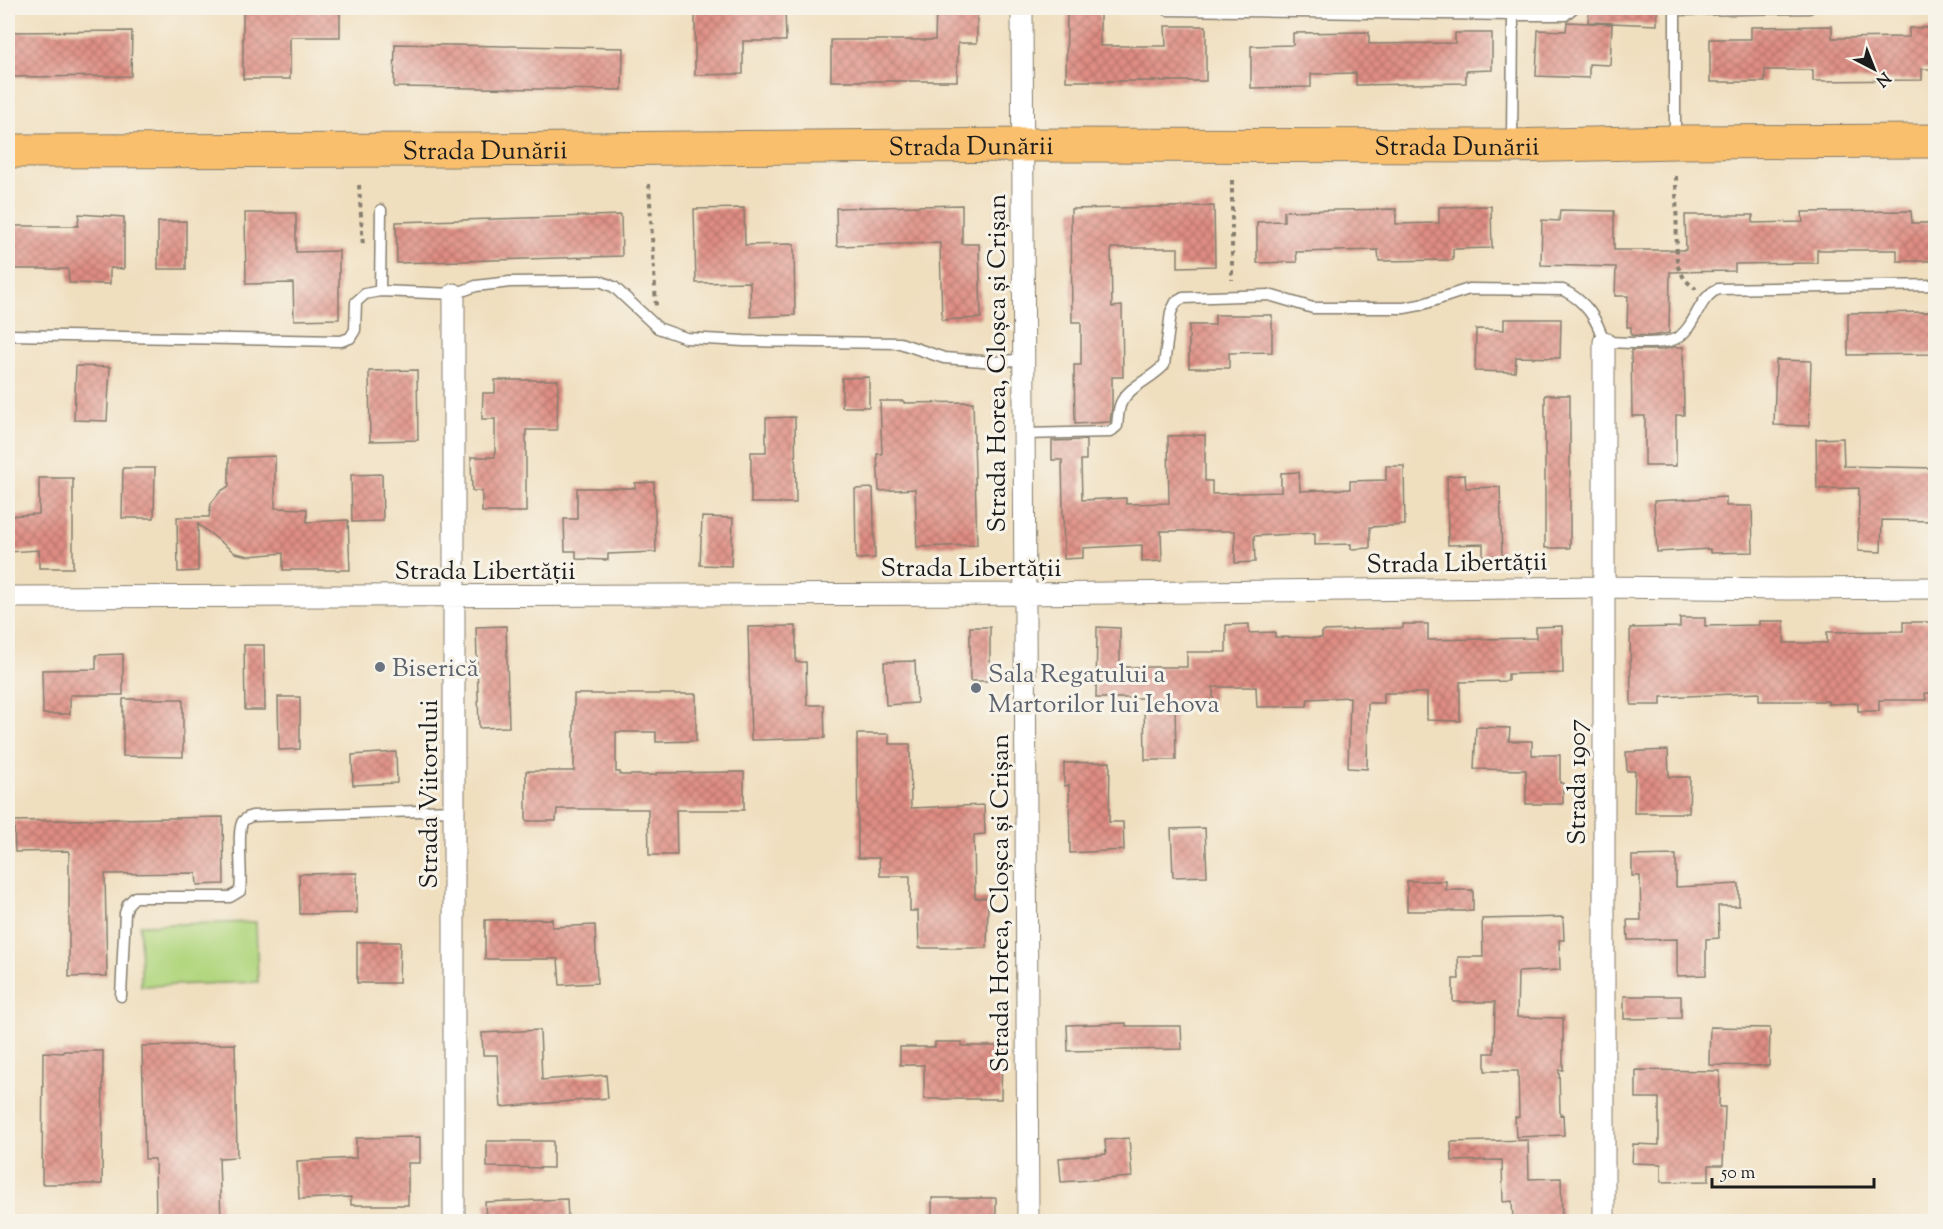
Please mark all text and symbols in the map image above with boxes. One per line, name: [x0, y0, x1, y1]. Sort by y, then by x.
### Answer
north arrow: [1844, 39, 1904, 99]
text: N: [1870, 65, 1895, 91]
street label: Strada Dunării: [888, 129, 1054, 167]
street label: Strada Dunării: [1374, 129, 1540, 167]
street label: Strada Dunării: [402, 133, 568, 171]
street label: Strada Horea, Cloşca şi Crişan: [980, 194, 1017, 532]
street label: Strada Libertății: [1366, 544, 1548, 585]
street label: Strada Libertății: [880, 551, 1062, 588]
street label: Strada Libertății: [394, 554, 576, 591]
place label: Biserică: [392, 651, 479, 688]
place label: Sala Regatului a Martorilor lui Iehova: [988, 657, 1219, 724]
marker: Biserică: [373, 660, 387, 674]
marker: Sala Regatului a Martorilor lui Iehova: [969, 681, 983, 695]
street label: Strada Viitorului: [412, 699, 449, 889]
street label: Strada 1907: [1560, 719, 1597, 845]
street label: Strada Horea, Cloşca şi Crişan: [983, 734, 1020, 1072]
scale bar: [1712, 1151, 1874, 1189]
text: 50 m: [1720, 1161, 1756, 1187]

